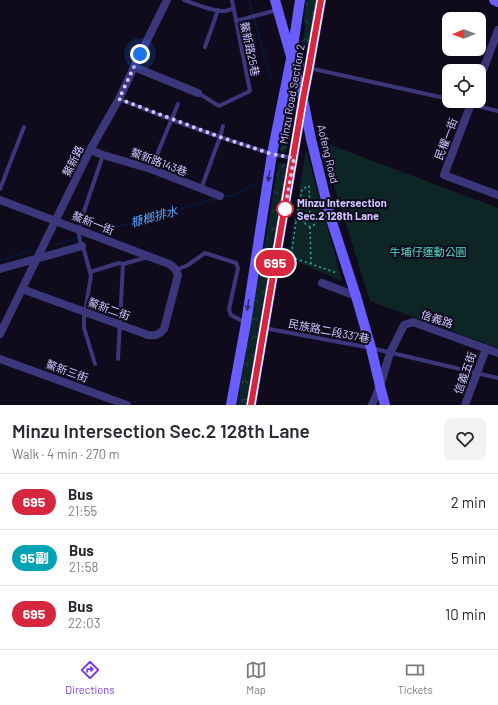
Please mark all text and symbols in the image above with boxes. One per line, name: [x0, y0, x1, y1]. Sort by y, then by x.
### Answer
north arrow: [442, 12, 486, 56]
map controls: [442, 12, 486, 108]
street label: 鰲新路25巷: [238, 20, 263, 77]
street label: Minzu Road Section 2: [276, 43, 307, 145]
your location: [130, 44, 150, 64]
button: locate: [442, 64, 486, 108]
street label: 民權一街: [432, 116, 459, 162]
street label: Aofeng Road: [315, 123, 342, 185]
street label: 鰲新路: [59, 143, 86, 178]
street label: 鰲新路143巷: [129, 145, 189, 178]
one-way arrow: [266, 170, 272, 182]
place label: Minzu Intersection Sec.2 128th Lane: [297, 196, 387, 222]
marker: Minzu Intersection Sec.2 128th Lane: [276, 200, 294, 218]
water label: 槺榔排水: [129, 203, 180, 229]
street label: 鰲新一街: [70, 209, 116, 236]
park label: 牛埔仔運動公園: [390, 245, 467, 258]
line badge: 695: [252, 250, 298, 276]
text: 695: [264, 254, 286, 271]
street label: 鰲新二街: [86, 295, 132, 322]
one-way arrow: [245, 298, 251, 311]
street label: 信義路: [419, 307, 455, 330]
street label: 民族路二段337巷: [287, 316, 371, 345]
street label: 信義五街: [451, 350, 478, 396]
street label: 鰲新三街: [44, 357, 90, 384]
button: heart: [444, 418, 486, 460]
text: Minzu Intersection Sec.2 128th Lane: [12, 419, 310, 442]
text: Walk · 4 min · 270 m: [12, 446, 119, 462]
text: Bus: [68, 485, 93, 503]
text: 695: [23, 493, 45, 510]
text: 2 min: [451, 493, 486, 511]
text: 21:55: [68, 503, 97, 519]
text: Bus: [69, 541, 94, 559]
text: 95副: [20, 549, 49, 566]
text: 5 min: [451, 549, 486, 567]
text: 21:58: [69, 559, 98, 575]
text: Bus: [68, 597, 93, 615]
text: 695: [23, 605, 45, 622]
text: 10 min: [445, 605, 486, 623]
text: 22:03: [68, 615, 100, 631]
tab: Directions: [65, 659, 114, 696]
tab: Map: [245, 659, 267, 696]
tab: Tickets: [398, 659, 433, 696]

